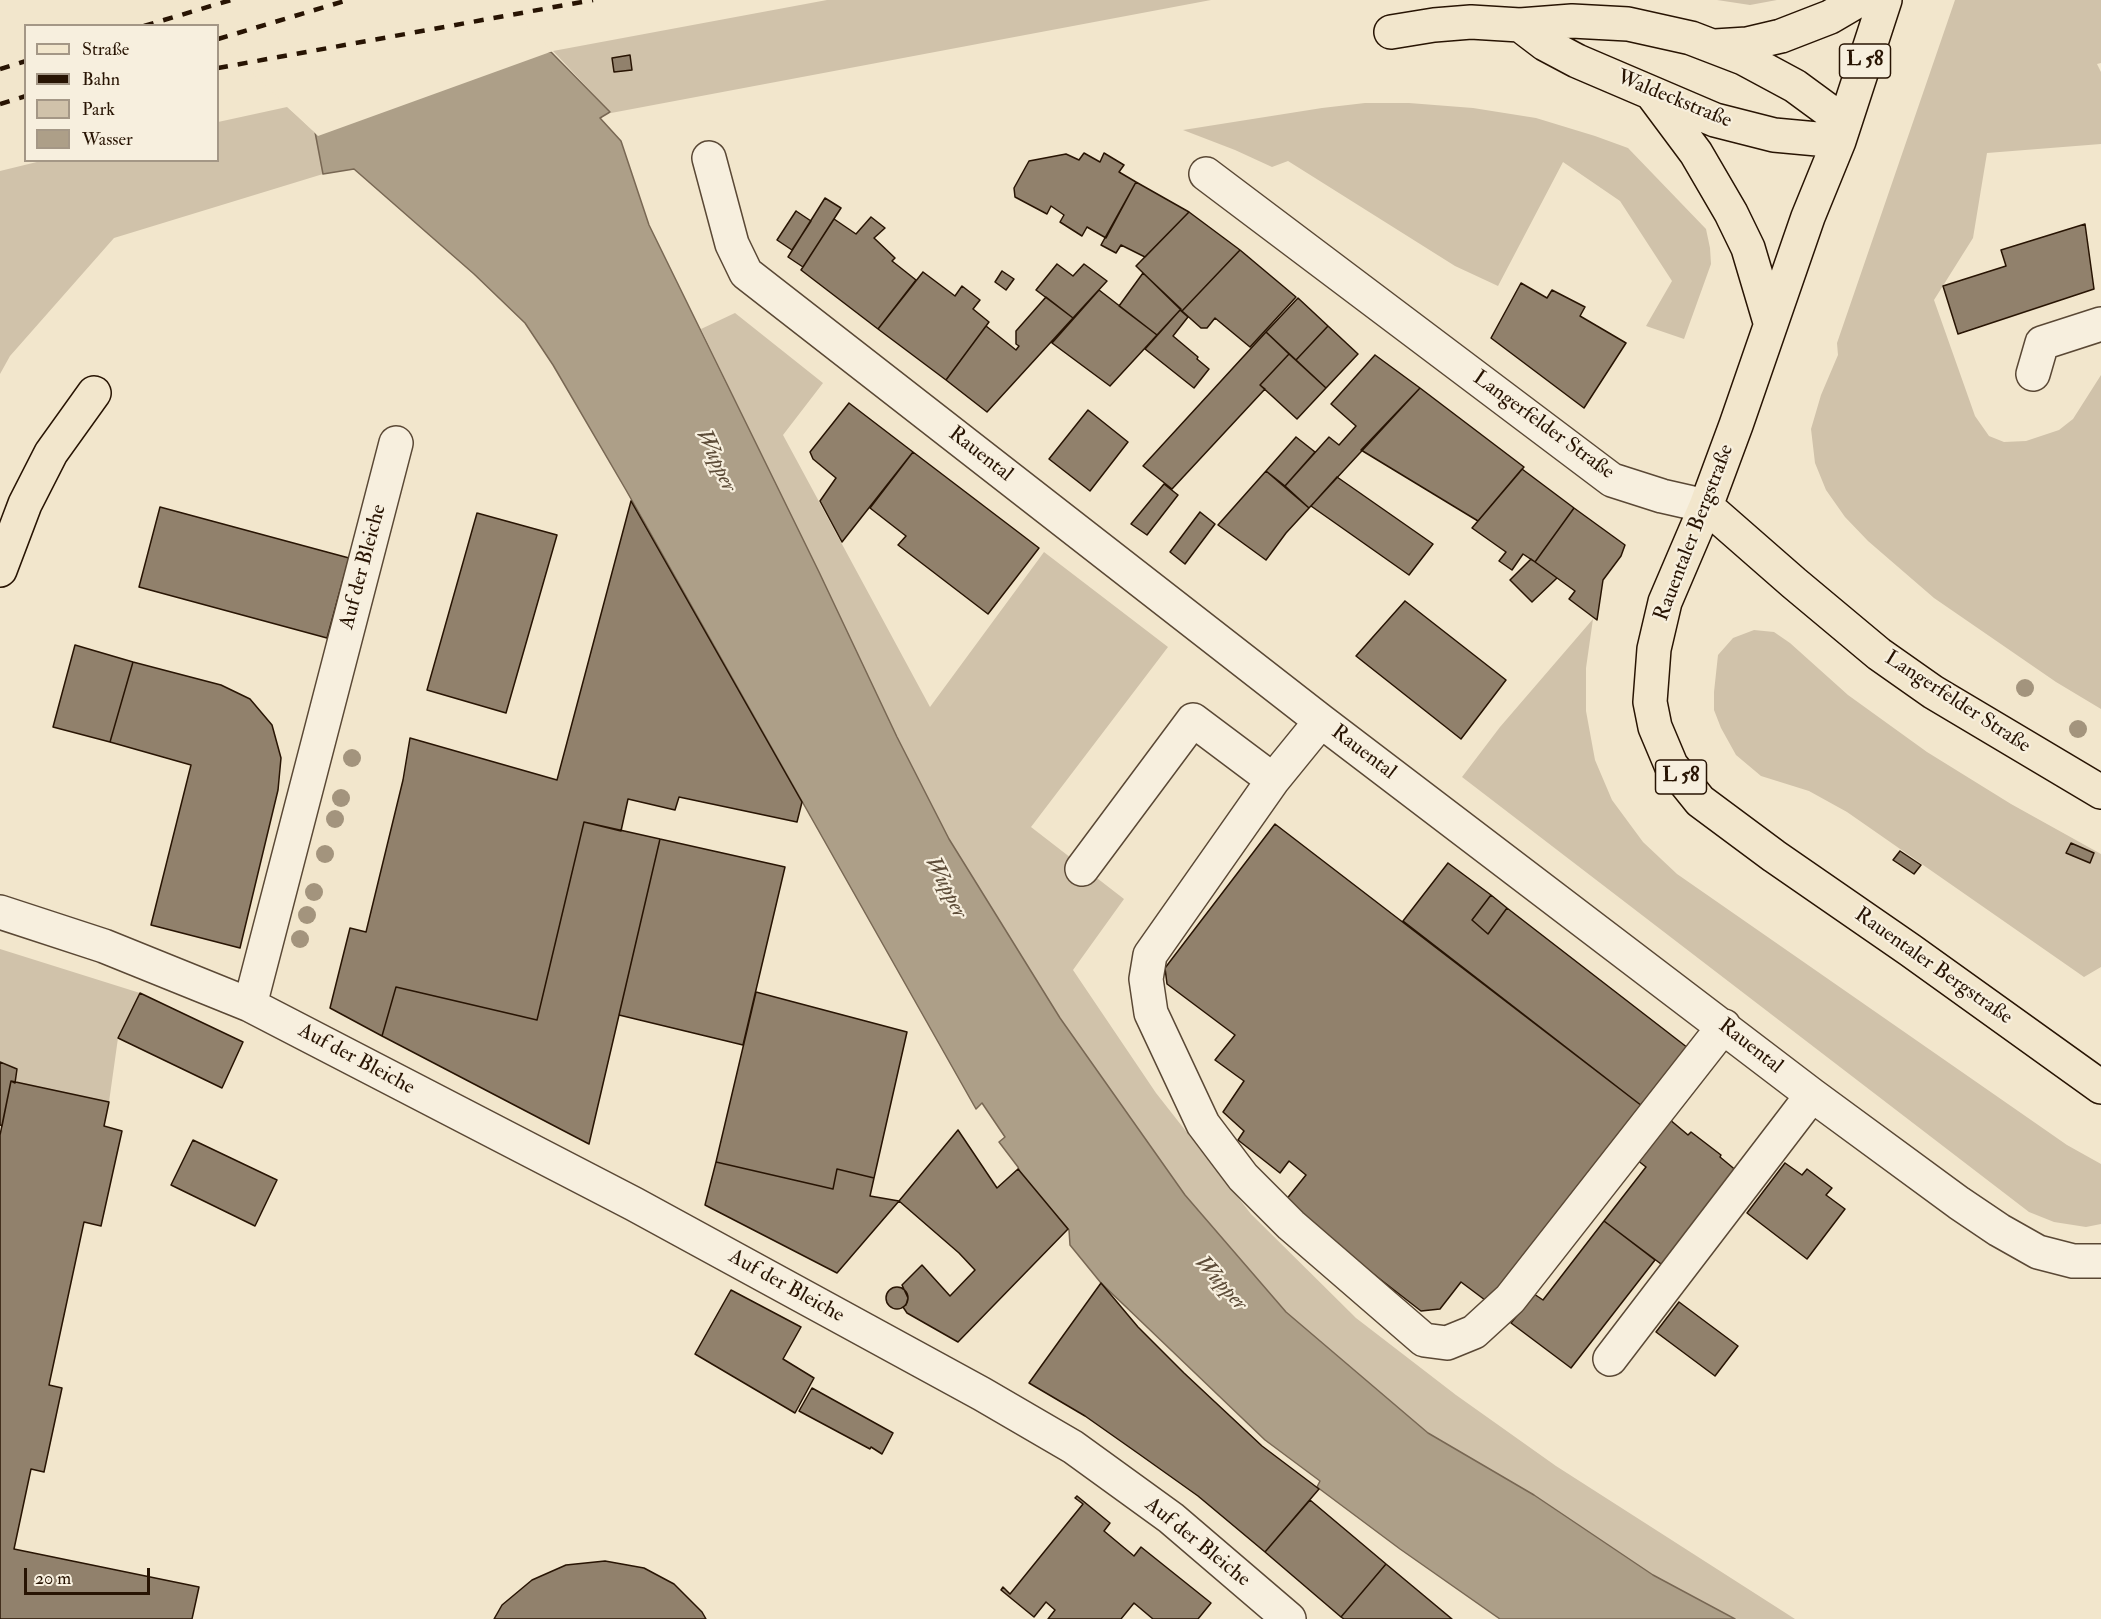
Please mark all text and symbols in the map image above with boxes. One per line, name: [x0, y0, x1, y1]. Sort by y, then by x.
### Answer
legend: [24, 24, 219, 162]
text: Straße: [82, 38, 129, 61]
road number: L 58: [1840, 44, 1890, 78]
street label: Waldeckstraße: [1613, 66, 1735, 134]
text: Bahn: [82, 68, 120, 91]
text: Park: [82, 98, 115, 121]
text: Wasser: [82, 128, 133, 151]
street label: Langerfelder Straße: [1467, 366, 1619, 486]
street label: Rauental: [943, 422, 1017, 488]
water label: Wupper: [689, 426, 741, 496]
street label: Rauentaler Bergstraße: [1650, 441, 1740, 625]
street label: Auf der Bleiche: [335, 502, 393, 632]
street label: Langerfelder Straße: [1879, 646, 2035, 760]
street label: Rauental: [1326, 720, 1400, 786]
road number: L 58: [1656, 760, 1706, 794]
water label: Wupper: [918, 853, 972, 923]
street label: Rauentaler Bergstraße: [1849, 903, 2017, 1031]
street label: Rauental: [1713, 1014, 1787, 1080]
street label: Auf der Bleiche: [293, 1019, 419, 1101]
street label: Auf der Bleiche: [724, 1245, 848, 1329]
water label: Wupper: [1188, 1251, 1252, 1317]
street label: Auf der Bleiche: [1139, 1493, 1255, 1593]
scale bar: [27, 1556, 153, 1594]
text: 20 m: [35, 1567, 71, 1590]

